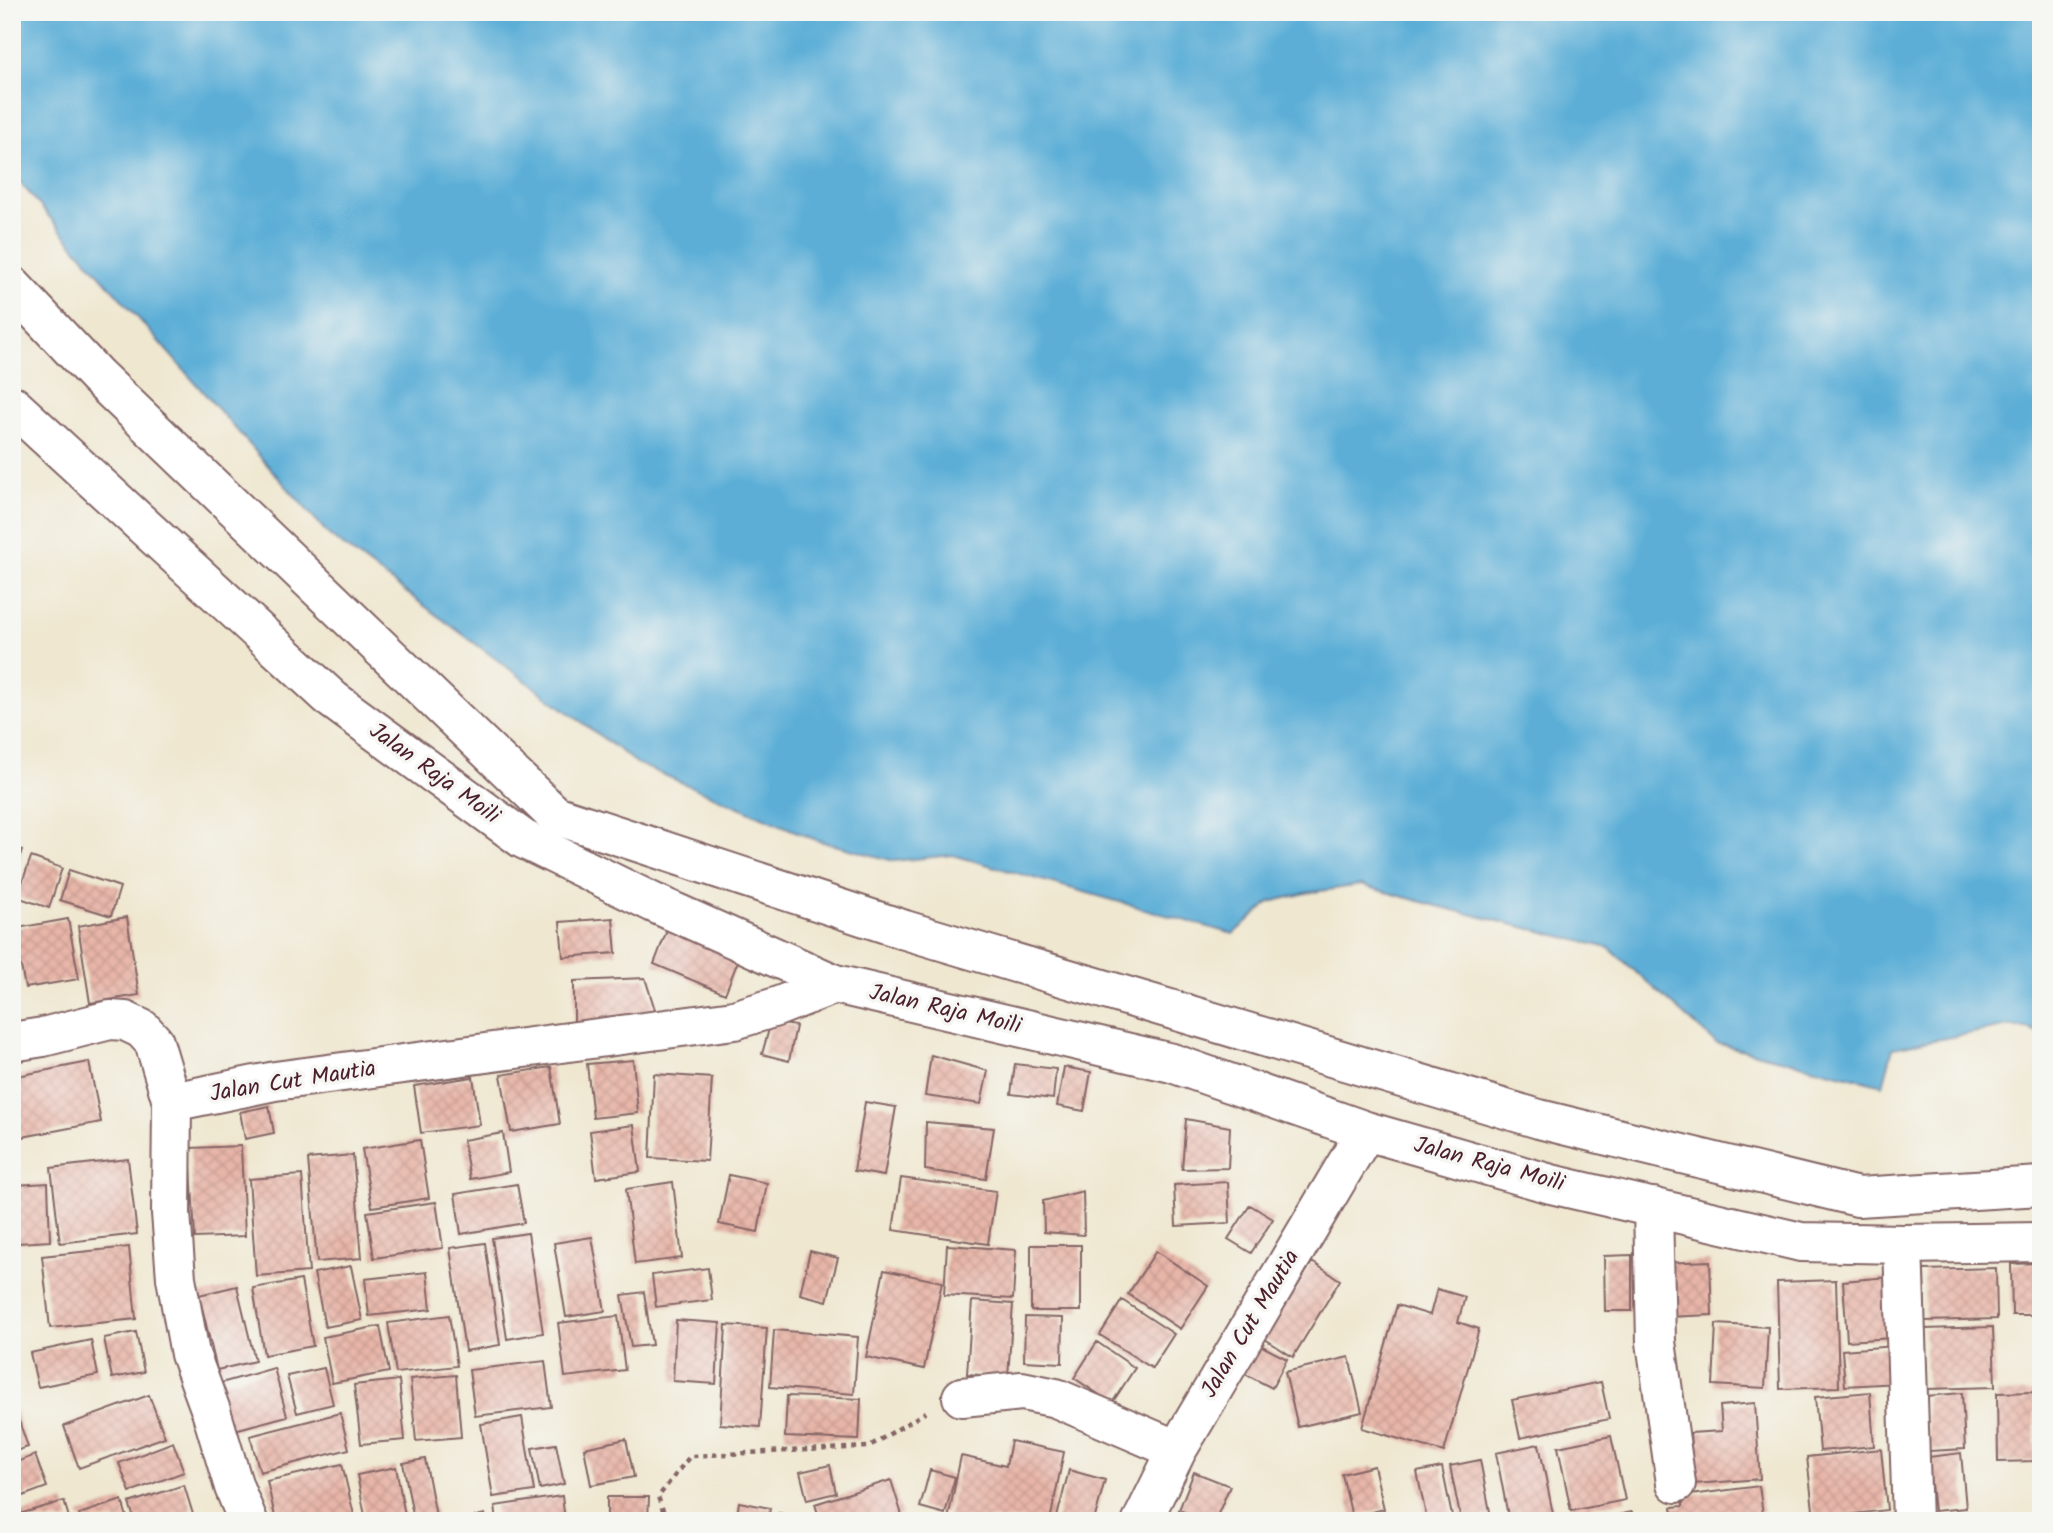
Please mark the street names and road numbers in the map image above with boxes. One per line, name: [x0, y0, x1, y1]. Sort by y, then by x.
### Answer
street label: Jalan Raja Moili: [361, 714, 508, 835]
street label: Jalan Raja Moili: [866, 975, 1026, 1045]
street label: Jalan Cut Mautia: [207, 1051, 379, 1113]
street label: Jalan Raja Moili: [1410, 1128, 1570, 1203]
street label: Jalan Cut Mautia: [1192, 1243, 1310, 1405]

